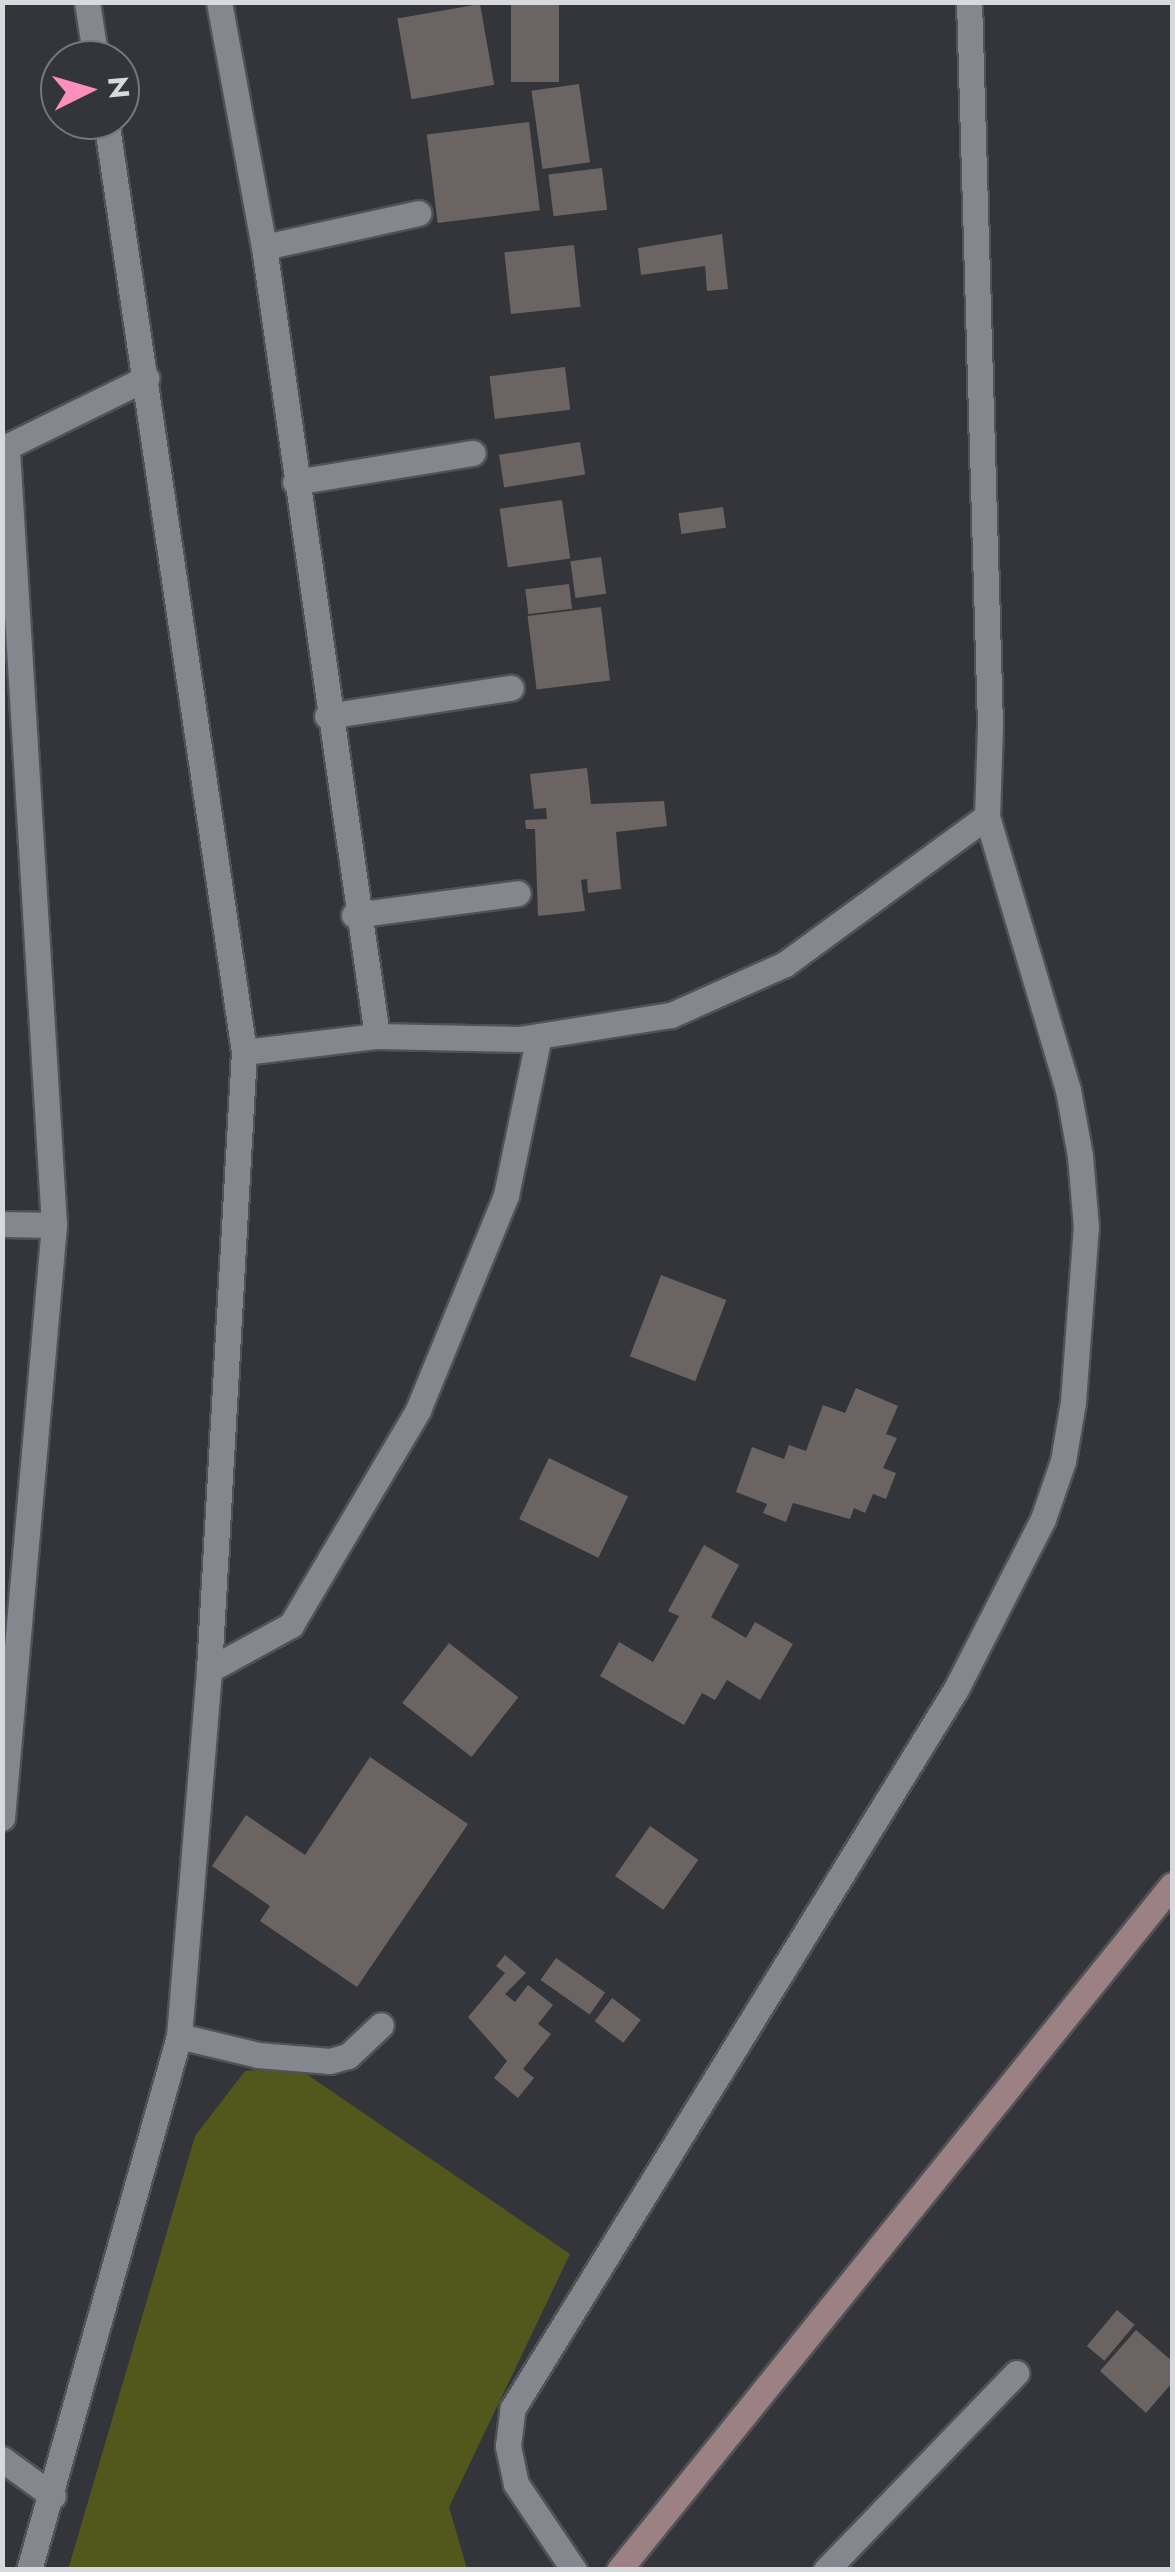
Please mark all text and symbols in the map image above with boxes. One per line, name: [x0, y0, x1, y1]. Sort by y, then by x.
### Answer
north arrow: [40, 40, 140, 140]
text: N: [97, 75, 140, 100]

